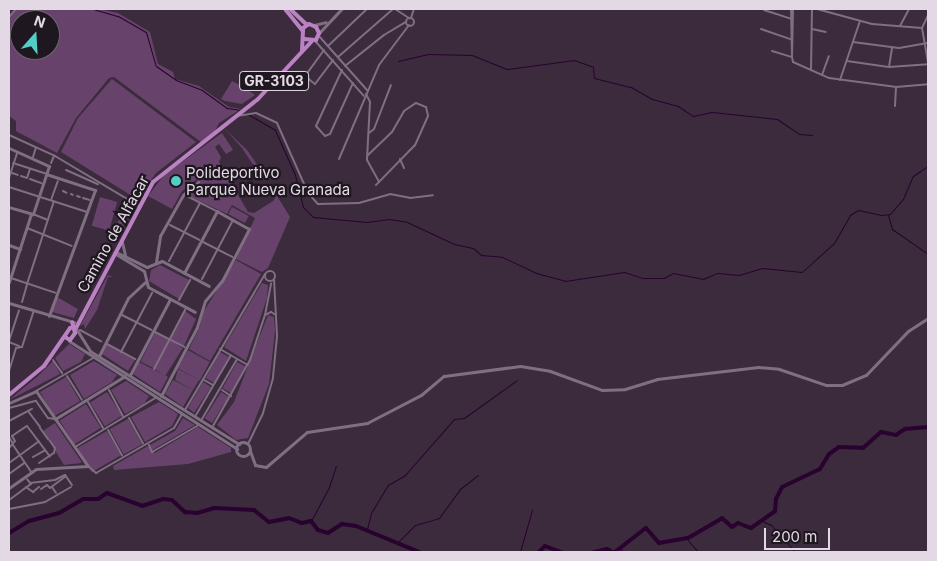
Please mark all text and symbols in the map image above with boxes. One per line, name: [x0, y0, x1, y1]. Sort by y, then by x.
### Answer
north arrow: [10, 10, 60, 60]
text: N: [32, 12, 48, 31]
road number: GR-3103: [239, 70, 309, 92]
place label: Polideportivo Parque Nueva Granada: [186, 163, 350, 198]
street label: Camino de Alfacar: [73, 172, 153, 296]
marker: Polideportivo Parque Nueva Granada: [170, 175, 182, 187]
scale bar: [767, 518, 833, 550]
text: 200 m: [772, 527, 817, 546]

